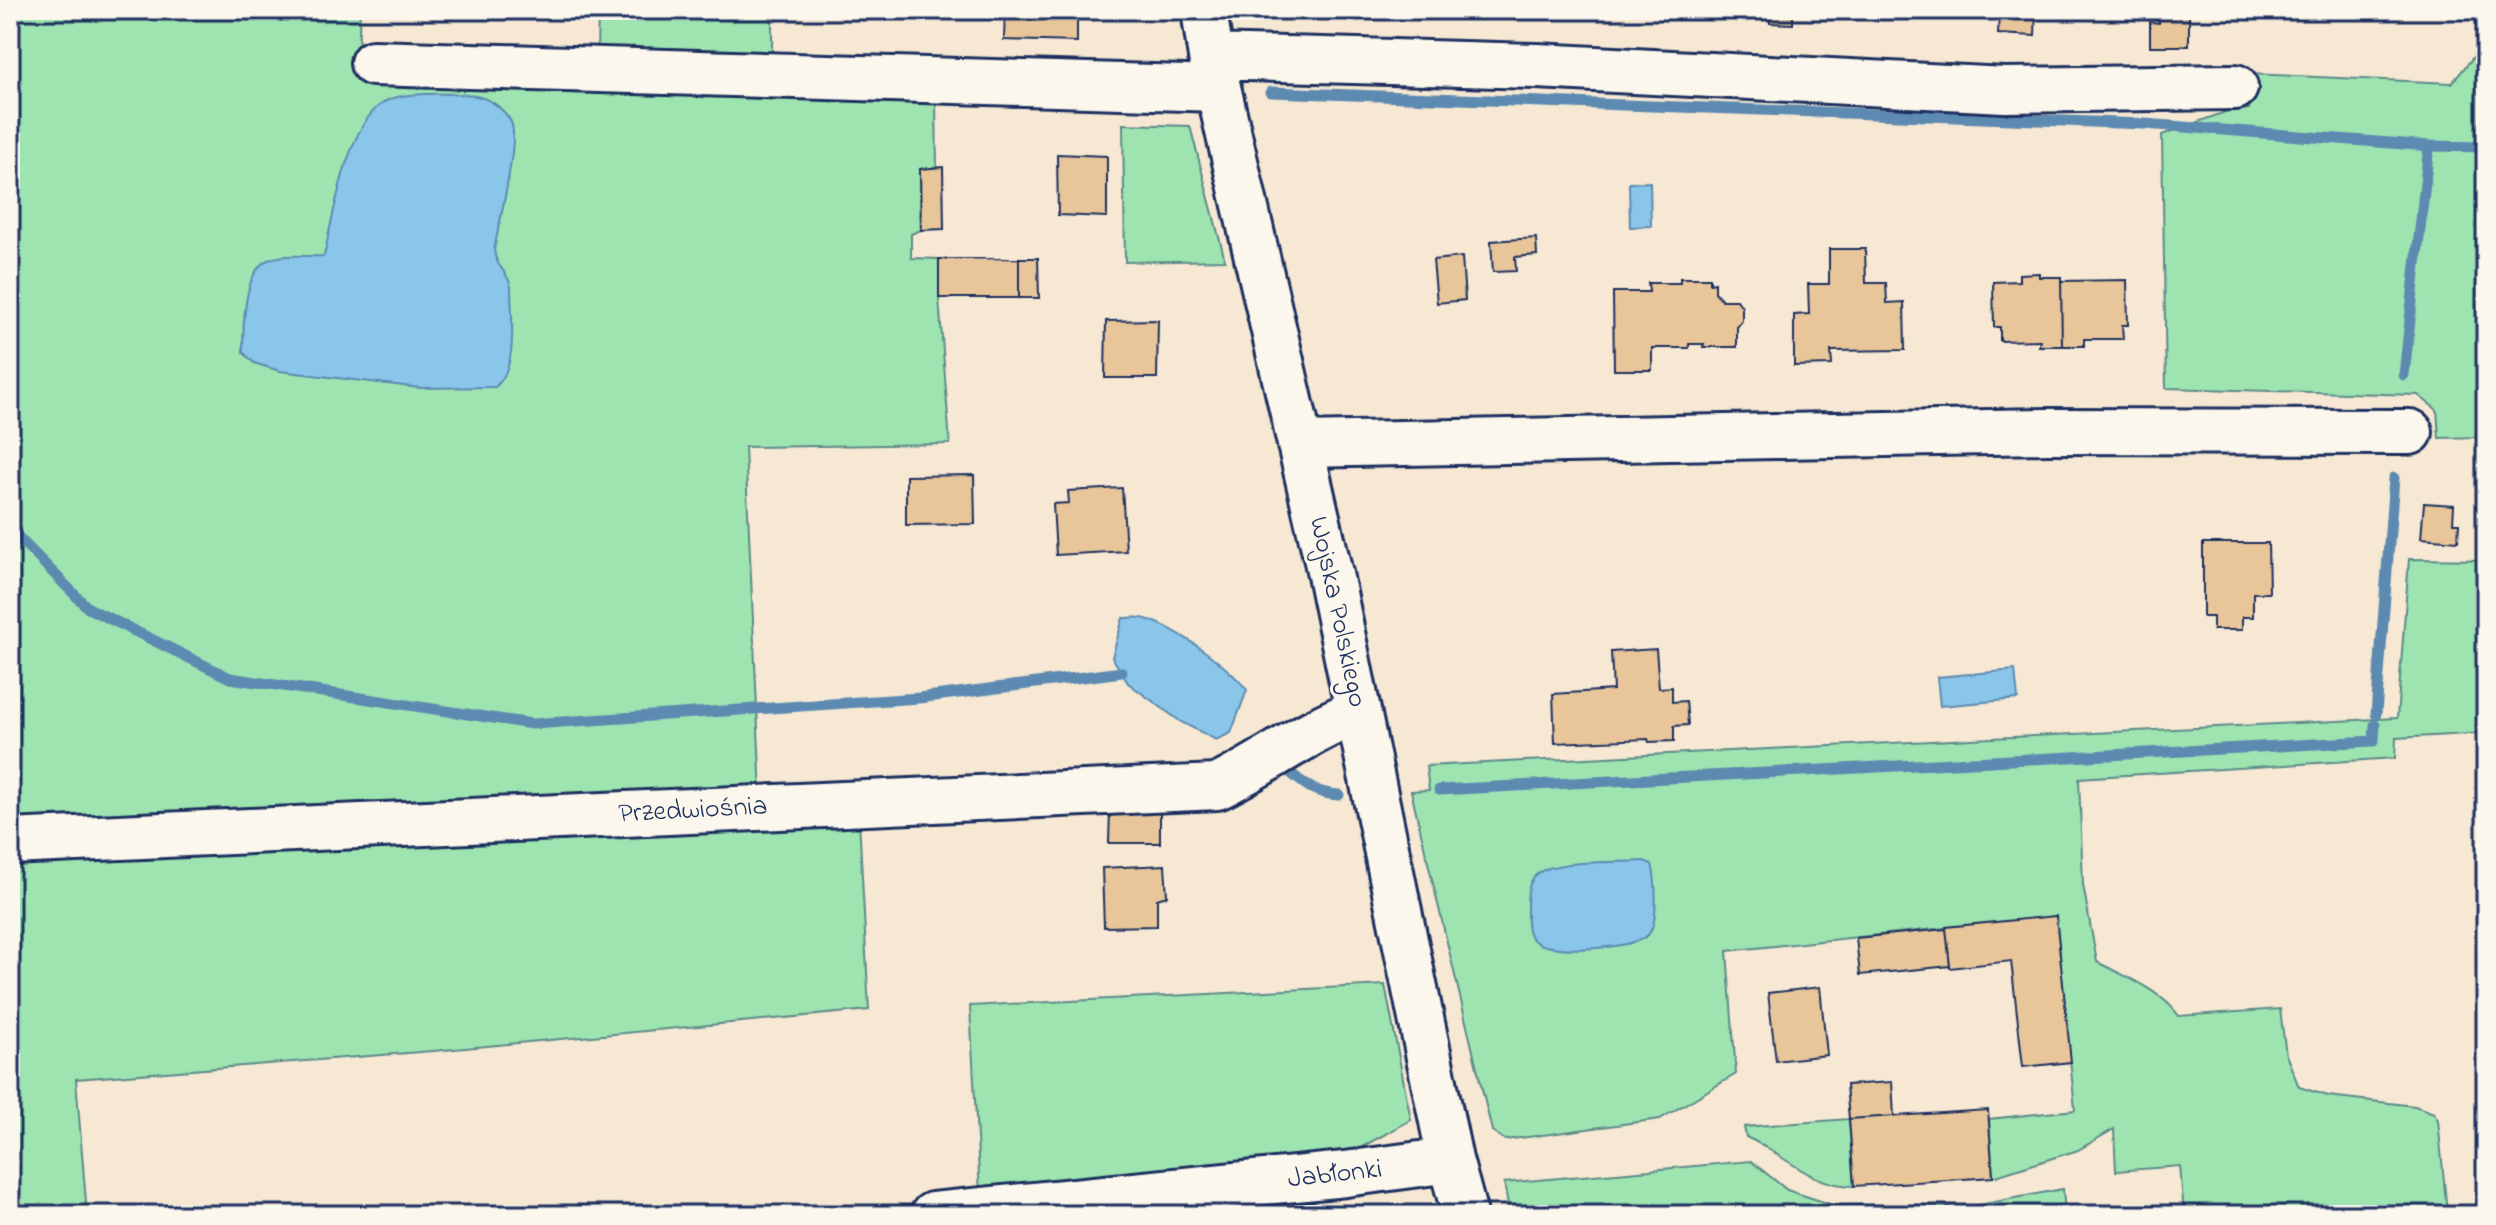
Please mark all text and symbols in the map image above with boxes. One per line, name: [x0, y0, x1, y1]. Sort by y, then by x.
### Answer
street label: Wojska Polskiego: [1297, 513, 1377, 711]
street label: Przedwiośnia: [617, 787, 769, 835]
street label: Jabłonki: [1286, 1150, 1384, 1200]

